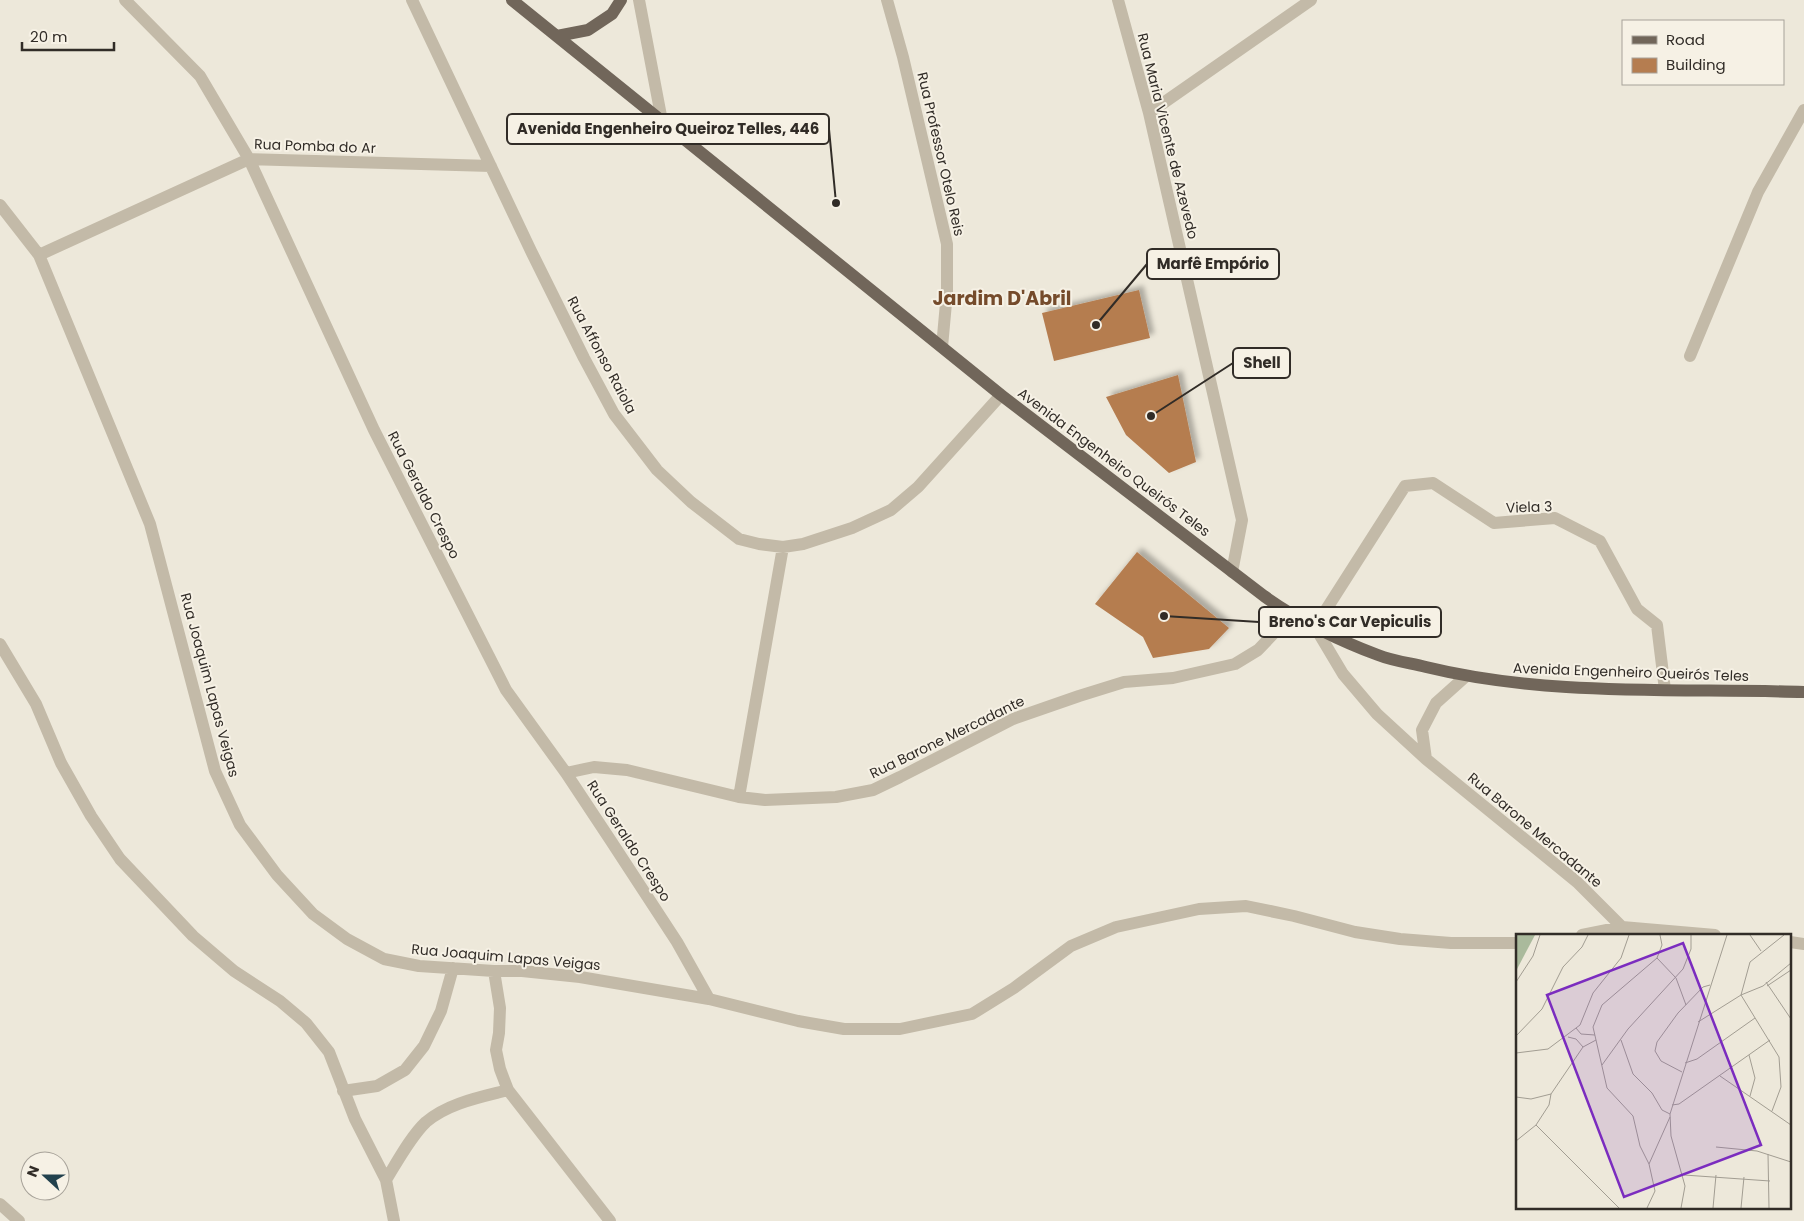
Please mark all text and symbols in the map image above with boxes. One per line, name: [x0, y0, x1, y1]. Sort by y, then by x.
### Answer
scale bar: [22, 20, 115, 52]
legend: [1622, 20, 1784, 85]
text: 20 m: [30, 26, 68, 47]
text: Road: [1666, 29, 1705, 50]
street label: Rua Maria Vicente de Azevedo: [1133, 31, 1203, 241]
text: Building: [1666, 54, 1726, 75]
street label: Rua Professor Otelo Reis: [912, 70, 970, 238]
callout: Avenida Engenheiro Queiroz Telles, 446: [507, 114, 829, 144]
text: Avenida Engenheiro Queiroz Telles, 446: [517, 118, 819, 139]
street label: Rua Pomba do Ar: [254, 134, 376, 158]
callout: Marfê Empório: [1147, 249, 1279, 279]
text: Marfê Empório: [1157, 253, 1270, 274]
district label: Jardim D'Abril: [933, 285, 1071, 312]
street label: Rua Affonso Raiola: [563, 293, 641, 417]
callout: Shell: [1233, 348, 1290, 378]
text: Shell: [1243, 352, 1281, 373]
street label: Avenida Engenheiro Queirós Teles: [1014, 383, 1214, 541]
street label: Rua Geraldo Crespo: [383, 428, 465, 562]
street label: Viela 3: [1505, 496, 1553, 518]
street label: Rua Joaquim Lapas Veigas: [176, 591, 244, 779]
callout: Breno's Car Vepiculis: [1259, 607, 1441, 637]
text: Breno's Car Vepiculis: [1269, 611, 1431, 632]
street label: Avenida Engenheiro Queirós Teles: [1513, 658, 1749, 686]
street label: Rua Barone Mercadante: [866, 691, 1028, 783]
street label: Rua Barone Mercadante: [1464, 768, 1607, 892]
street label: Rua Geraldo Crespo: [582, 776, 676, 906]
inset map: [1516, 934, 1792, 1208]
street label: Rua Joaquim Lapas Veigas: [411, 939, 601, 975]
north arrow: [20, 1151, 70, 1201]
text: N: [22, 1163, 44, 1180]

